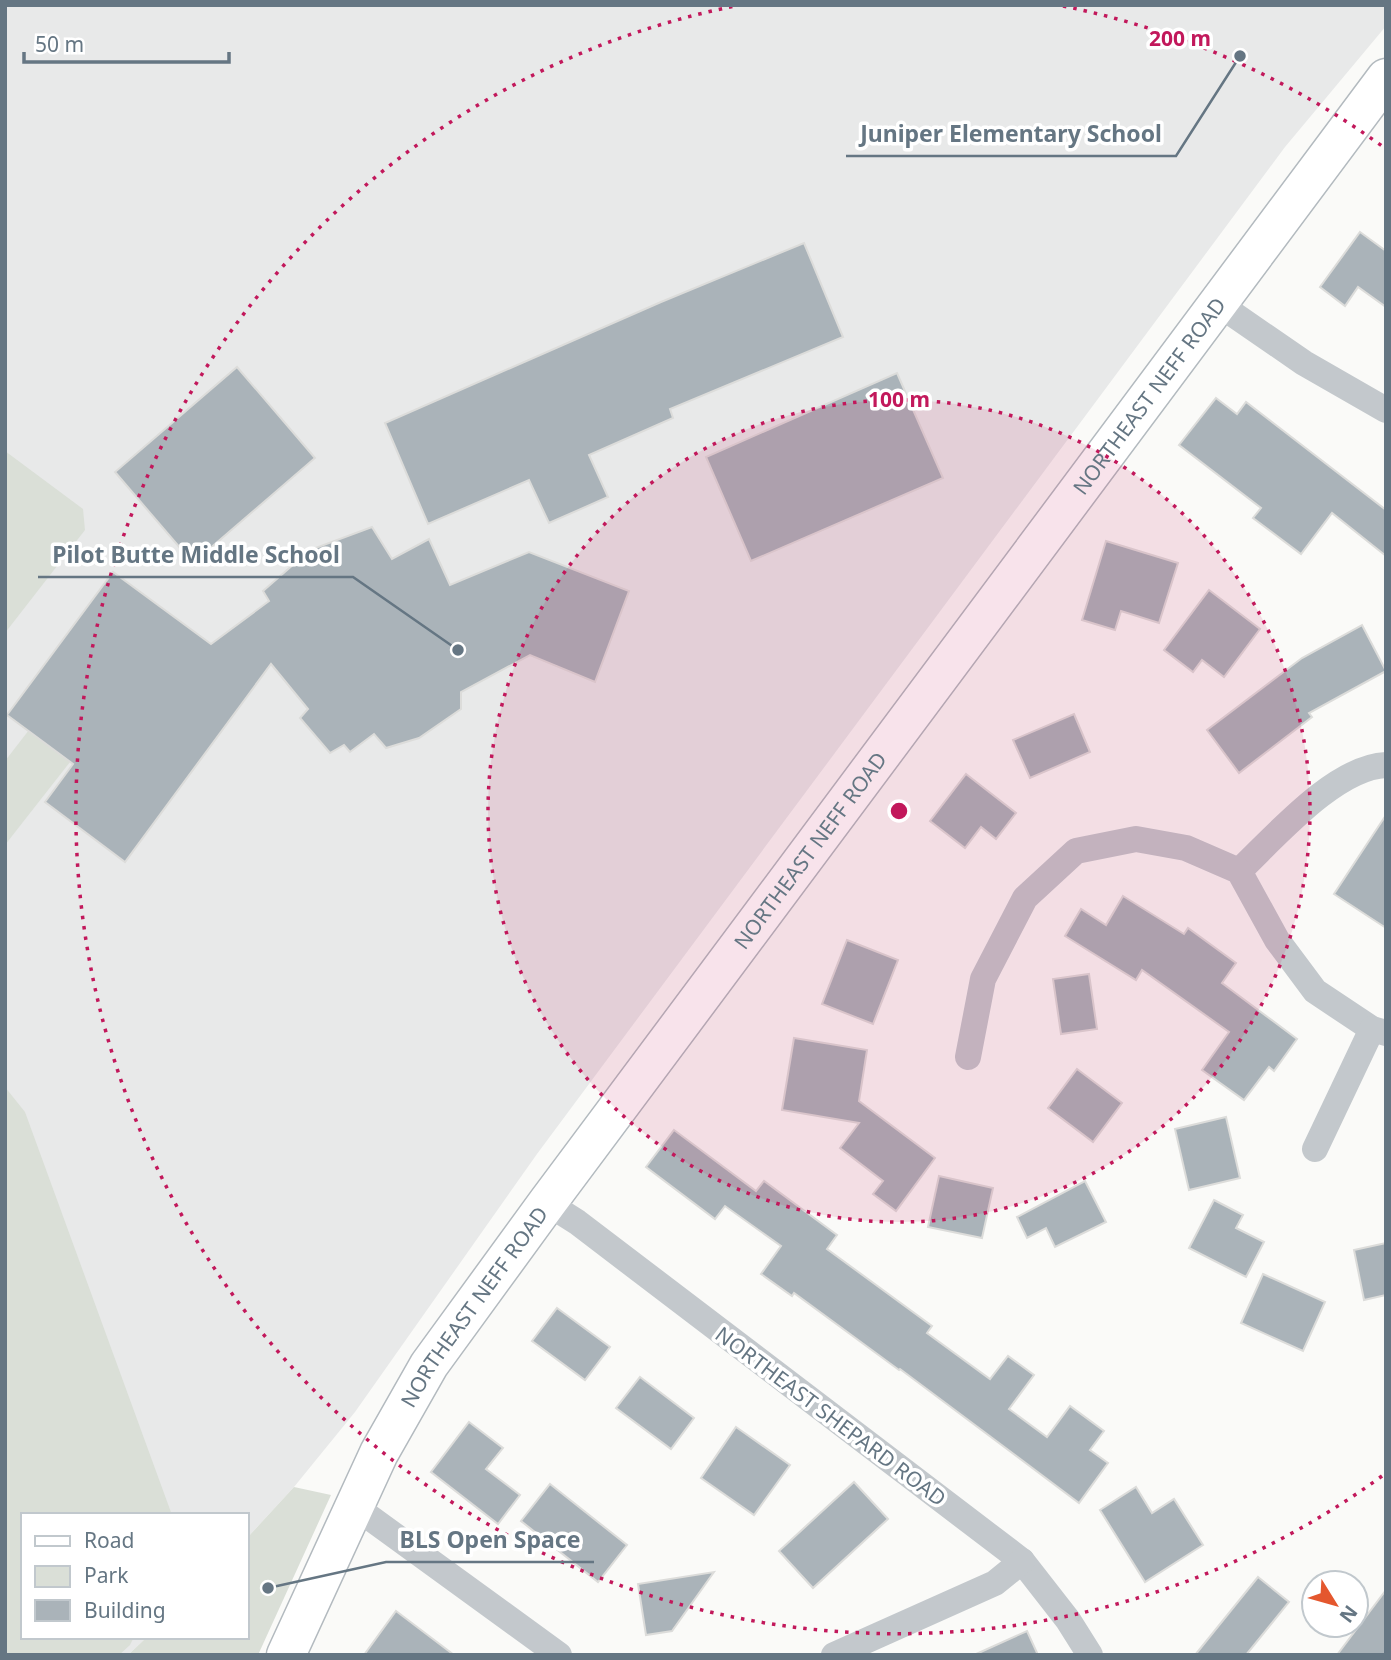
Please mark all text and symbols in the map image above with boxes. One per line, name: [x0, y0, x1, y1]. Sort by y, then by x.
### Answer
scale bar: [24, 21, 229, 65]
text: 200 m: [1149, 24, 1211, 52]
text: 50 m: [35, 30, 84, 58]
callout: Juniper Elementary School: [846, 112, 1176, 156]
text: Juniper Elementary School: [858, 117, 1162, 149]
street label: NORTHEAST NEFF ROAD: [1066, 292, 1232, 500]
text: 100 m: [868, 385, 930, 413]
callout: Pilot Butte Middle School: [38, 533, 353, 577]
text: Pilot Butte Middle School: [52, 538, 340, 570]
street label: NORTHEAST NEFF ROAD: [727, 746, 893, 955]
centre of rings: [887, 799, 911, 823]
street label: NORTHEAST NEFF ROAD: [394, 1201, 554, 1412]
street label: NORTHEAST SHEPARD ROAD: [710, 1320, 952, 1512]
legend: [21, 1513, 248, 1639]
callout: BLS Open Space: [386, 1518, 594, 1562]
text: BLS Open Space: [400, 1523, 580, 1555]
text: Road: [84, 1526, 134, 1554]
text: Park: [84, 1561, 129, 1589]
north arrow: [1300, 1569, 1370, 1639]
text: Building: [84, 1596, 166, 1624]
text: N: [1334, 1600, 1364, 1628]

